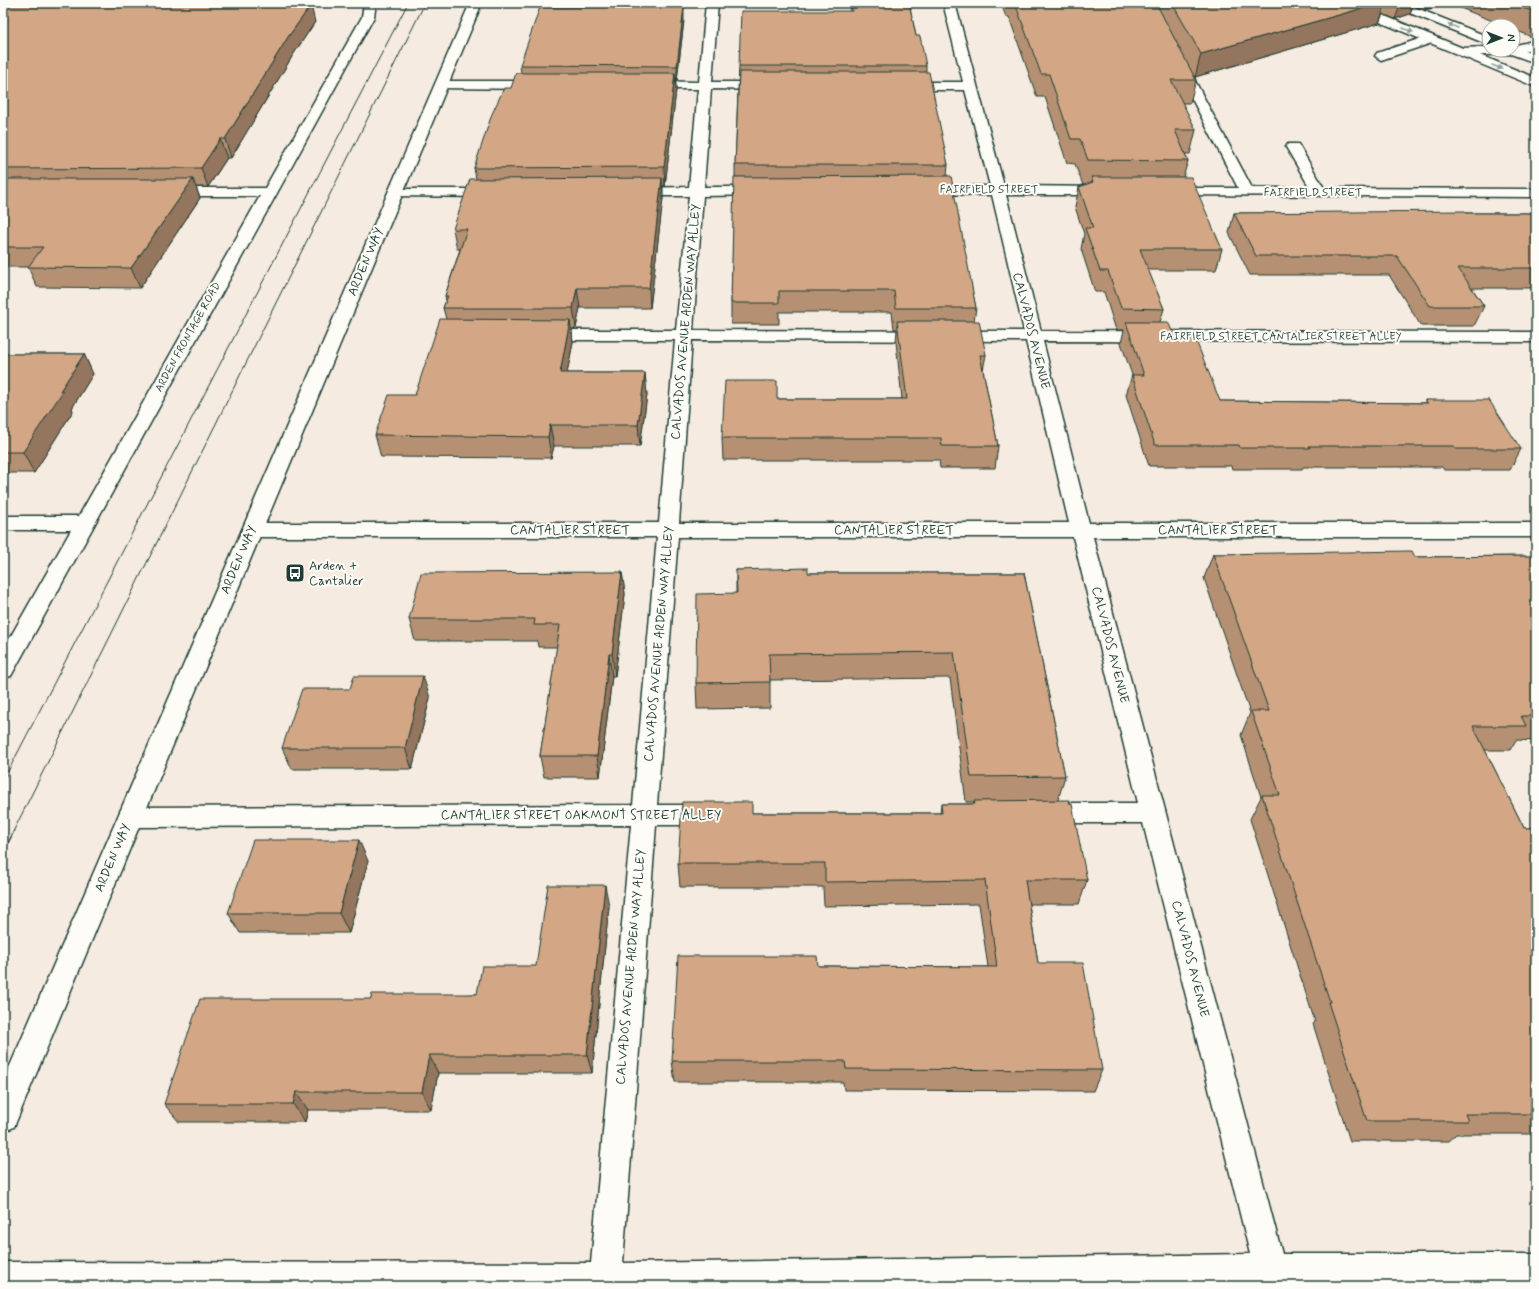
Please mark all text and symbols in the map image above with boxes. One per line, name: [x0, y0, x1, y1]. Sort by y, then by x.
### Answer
north arrow: [1481, 18, 1521, 58]
one-way arrow: [1446, 23, 1458, 29]
one-way arrow: [1403, 27, 1414, 33]
text: N: [1503, 34, 1517, 42]
one-way arrow: [1492, 64, 1503, 70]
street label: FAIRFIELD STREET: [940, 183, 1038, 197]
street label: FAIRFIELD STREET: [1264, 186, 1362, 200]
street label: CALVADOS AVENUE ARDEN WAY ALLEY: [667, 204, 705, 440]
street label: ARDEN WAY: [344, 225, 388, 299]
street label: CALVADOS AVENUE: [1008, 271, 1054, 392]
street label: ARDEN FRONTAGE ROAD: [152, 280, 224, 394]
street label: FAIRFIELD STREET CANTALIER STREET ALLEY: [1160, 330, 1402, 344]
street label: CANTALIER STREET: [510, 522, 630, 539]
street label: CANTALIER STREET: [834, 522, 954, 539]
street label: CANTALIER STREET: [1158, 522, 1278, 539]
street label: ARDEN WAY: [217, 523, 261, 597]
street label: CALVADOS AVENUE ARDEN WAY ALLEY: [640, 526, 678, 762]
place label: Arden + Cantalier: [309, 558, 364, 590]
bus stop icon: Arden + Cantalier: [284, 562, 306, 584]
street label: CALVADOS AVENUE: [1087, 585, 1133, 706]
street label: CANTALIER STREET OAKMONT STREET ALLEY: [441, 807, 721, 824]
street label: ARDEN WAY: [91, 821, 135, 895]
street label: CALVADOS AVENUE ARDEN WAY ALLEY: [612, 849, 650, 1085]
street label: CALVADOS AVENUE: [1167, 899, 1213, 1020]

